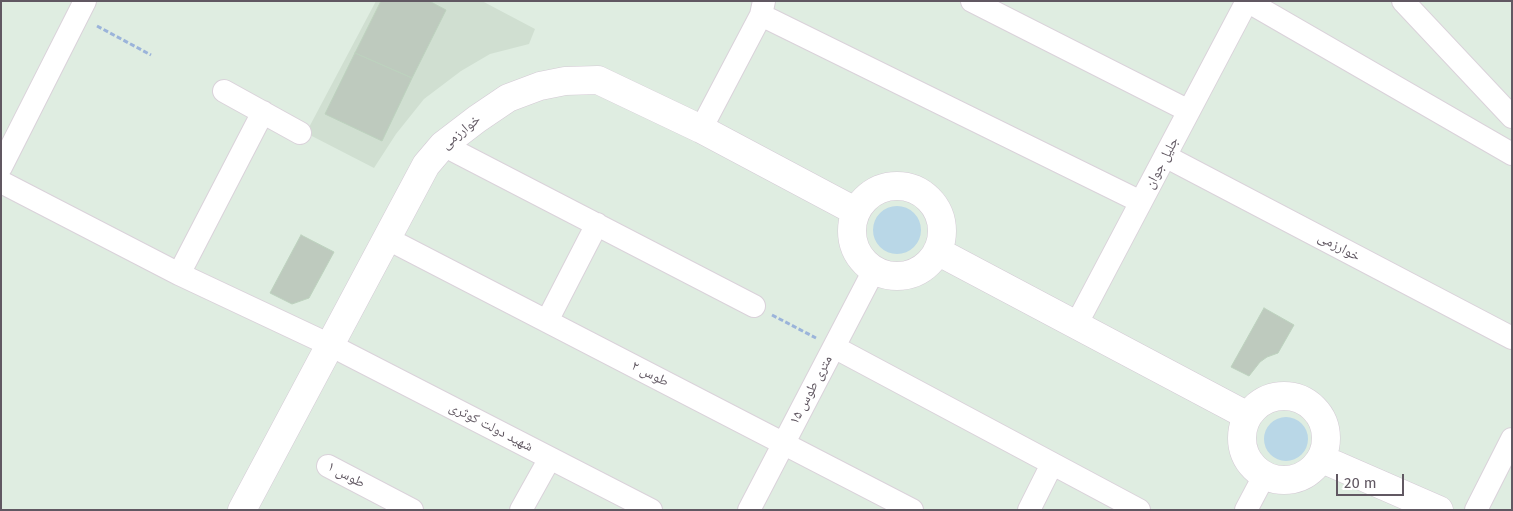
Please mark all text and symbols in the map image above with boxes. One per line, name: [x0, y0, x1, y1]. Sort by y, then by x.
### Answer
street label: خوارزمی: [438, 111, 484, 153]
street label: جلیل جوان: [1141, 134, 1183, 192]
street label: خوارزمی: [1315, 229, 1363, 265]
street label: ۱۵ متری طوس: [786, 353, 836, 427]
street label: طوس ۲: [628, 357, 672, 391]
street label: شهید دولت کوثری: [446, 399, 536, 455]
street label: طوس ۱: [324, 458, 368, 492]
scale bar: [1338, 464, 1406, 496]
text: 20 m: [1344, 474, 1377, 492]

